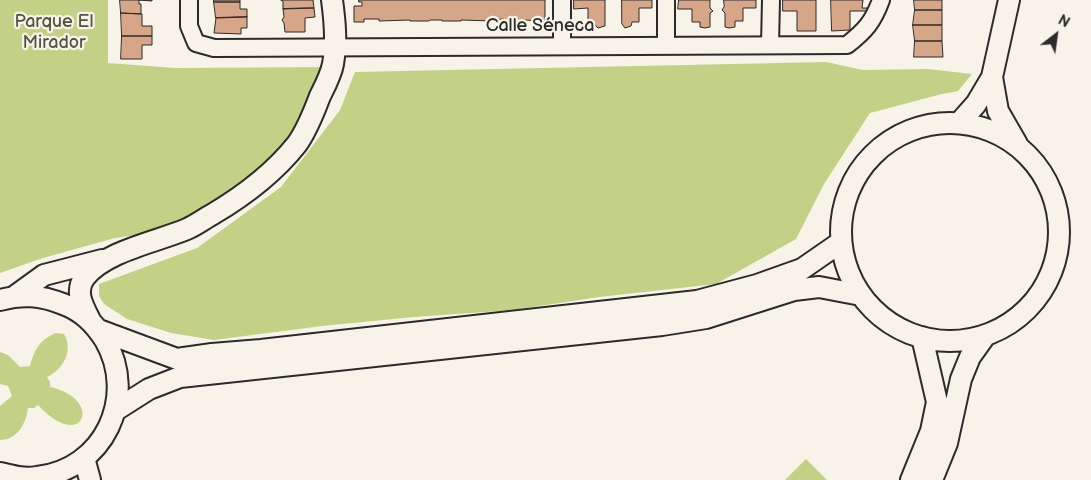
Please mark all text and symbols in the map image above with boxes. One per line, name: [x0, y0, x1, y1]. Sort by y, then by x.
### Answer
north arrow: [1031, 10, 1081, 60]
park label: Parque El Mirador: [15, 11, 93, 54]
text: N: [1055, 12, 1073, 32]
street label: Calle Séneca: [486, 15, 594, 37]

